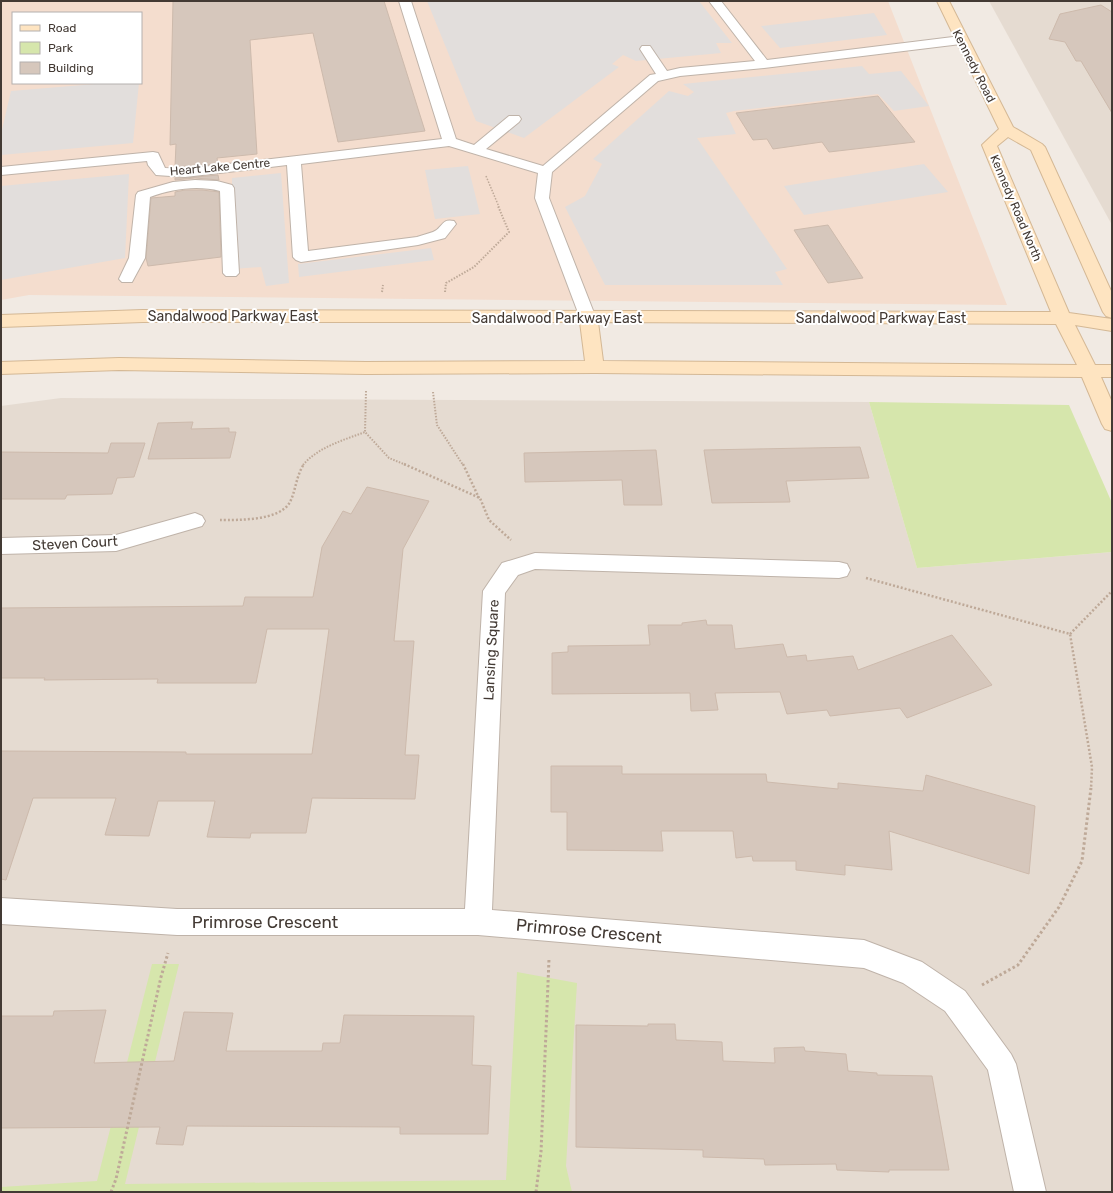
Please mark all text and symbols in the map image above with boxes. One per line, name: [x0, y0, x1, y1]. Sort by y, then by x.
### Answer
legend: [12, 12, 142, 84]
text: Road: [48, 21, 76, 35]
street label: Kennedy Road: [950, 27, 998, 105]
text: Park: [48, 41, 74, 55]
text: Building: [48, 61, 94, 75]
street label: Kennedy Road North: [987, 153, 1045, 263]
street label: Heart Lake Centre: [169, 156, 271, 178]
street label: Sandalwood Parkway East: [148, 308, 319, 325]
street label: Sandalwood Parkway East: [472, 310, 643, 327]
street label: Sandalwood Parkway East: [796, 310, 967, 327]
street label: Steven Court: [32, 533, 119, 554]
street label: Lansing Square: [480, 599, 503, 701]
street label: Primrose Crescent: [192, 912, 339, 932]
street label: Primrose Crescent: [515, 915, 663, 947]

